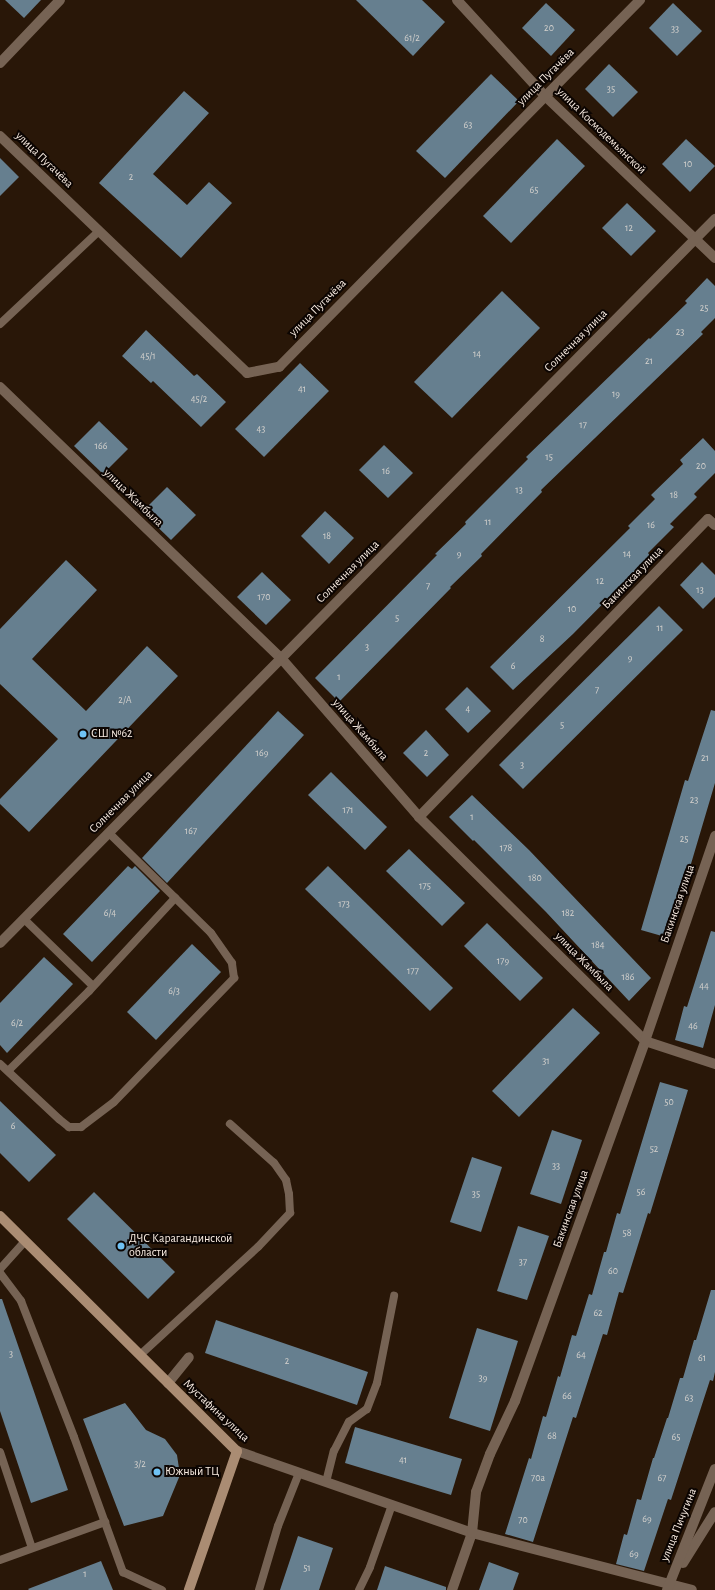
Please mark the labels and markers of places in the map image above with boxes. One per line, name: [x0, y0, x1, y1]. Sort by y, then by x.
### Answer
place label: СШ №62: [91, 727, 132, 741]
marker: СШ №62: [78, 729, 88, 739]
place label: ДЧС Карагандинской области: [129, 1232, 232, 1260]
marker: ДЧС Карагандинской области: [116, 1241, 126, 1251]
place label: Южный ТЦ: [165, 1465, 219, 1479]
marker: Южный ТЦ: [152, 1467, 162, 1477]

